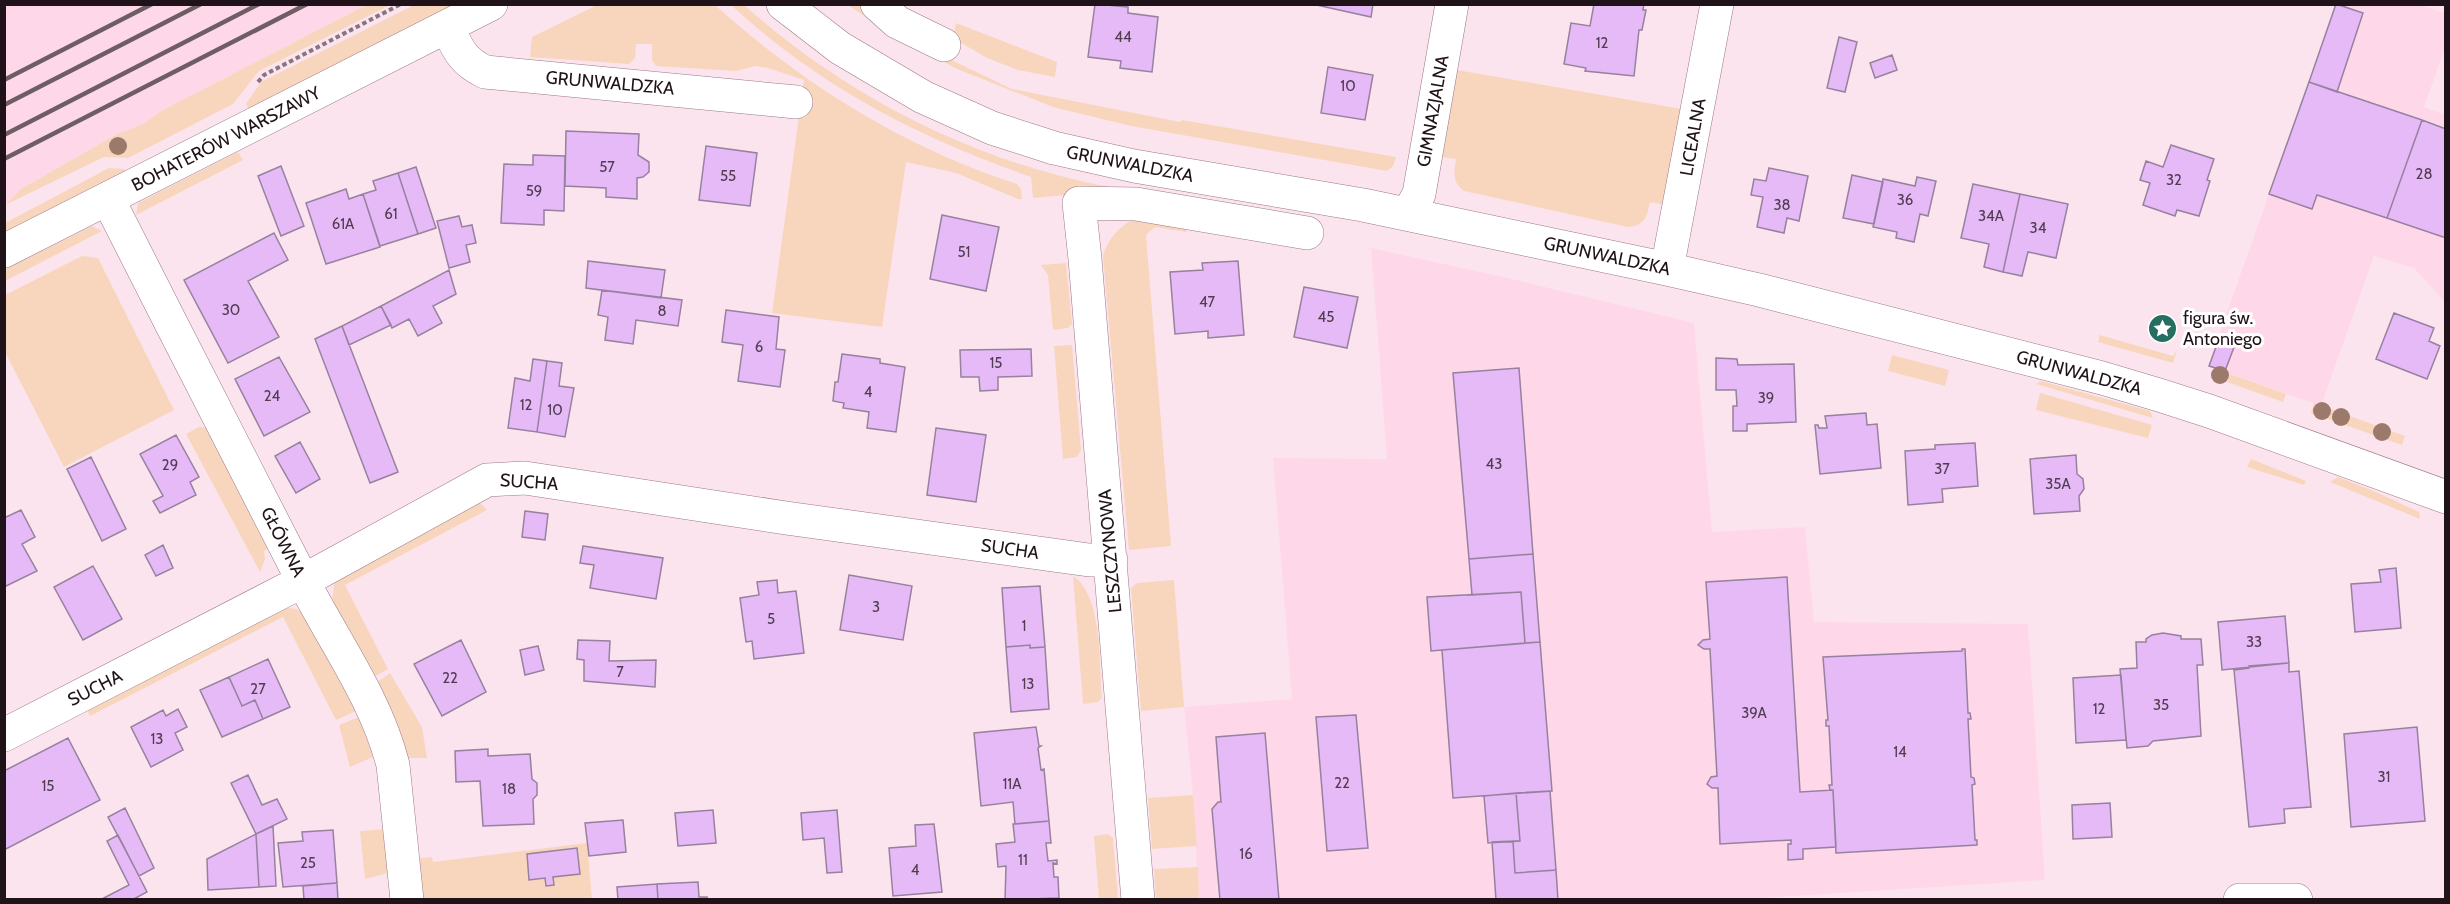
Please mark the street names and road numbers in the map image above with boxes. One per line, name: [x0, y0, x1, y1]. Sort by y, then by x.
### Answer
street label: GIMNAZJALNA: [1412, 53, 1454, 169]
street label: GRUNWALDZKA: [545, 66, 675, 100]
street label: BOHATERÓW WARSZAWY: [128, 81, 325, 196]
street label: LICEALNA: [1675, 96, 1711, 178]
street label: GRUNWALDZKA: [1065, 141, 1195, 187]
street label: GRUNWALDZKA: [1542, 232, 1672, 280]
street label: GRUNWALDZKA: [2014, 346, 2144, 400]
street label: SUCHA: [499, 469, 559, 495]
street label: LESZCZYNOWA: [1094, 488, 1126, 614]
street label: GŁÓWNA: [256, 503, 310, 581]
street label: SUCHA: [980, 534, 1040, 564]
street label: SUCHA: [64, 665, 126, 711]

